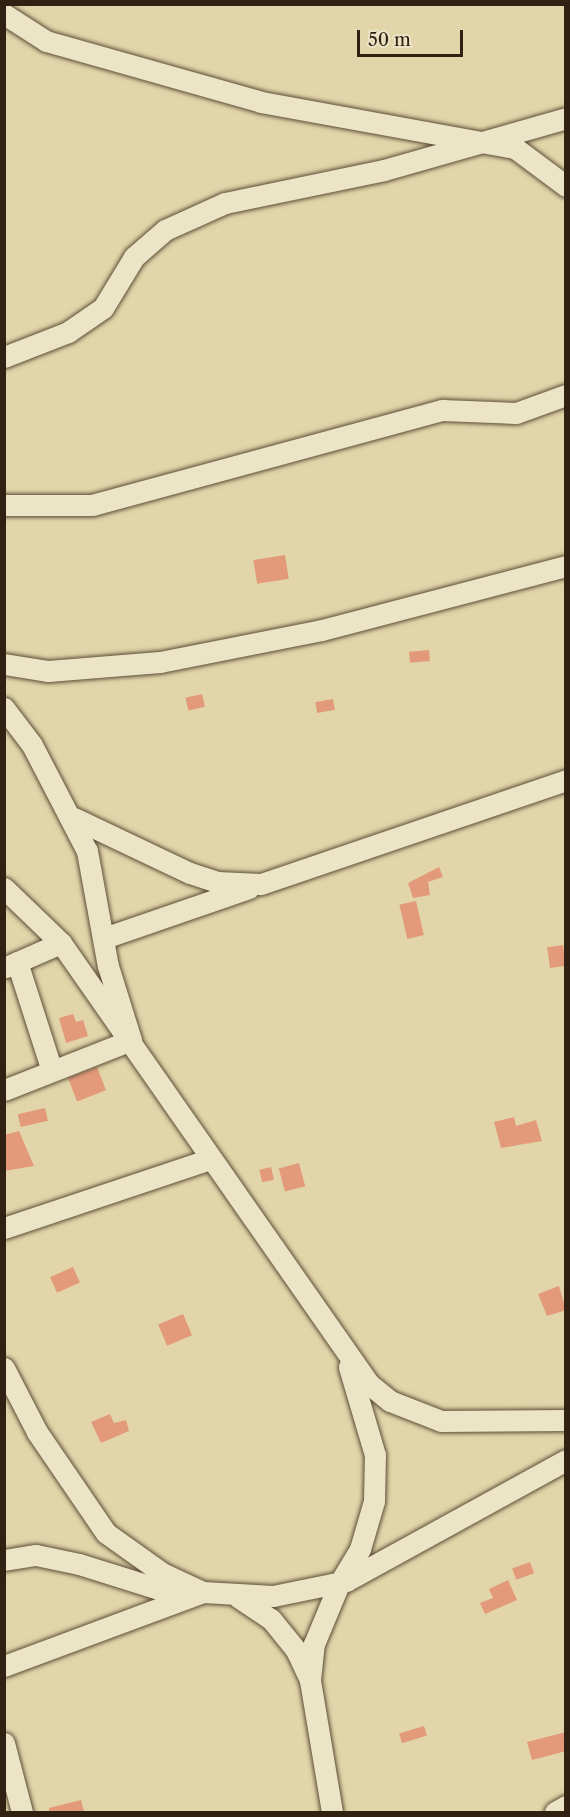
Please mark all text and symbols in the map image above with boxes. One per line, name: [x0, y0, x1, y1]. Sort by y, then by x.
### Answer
scale bar: [360, 18, 466, 56]
text: 50 m: [368, 29, 411, 51]

